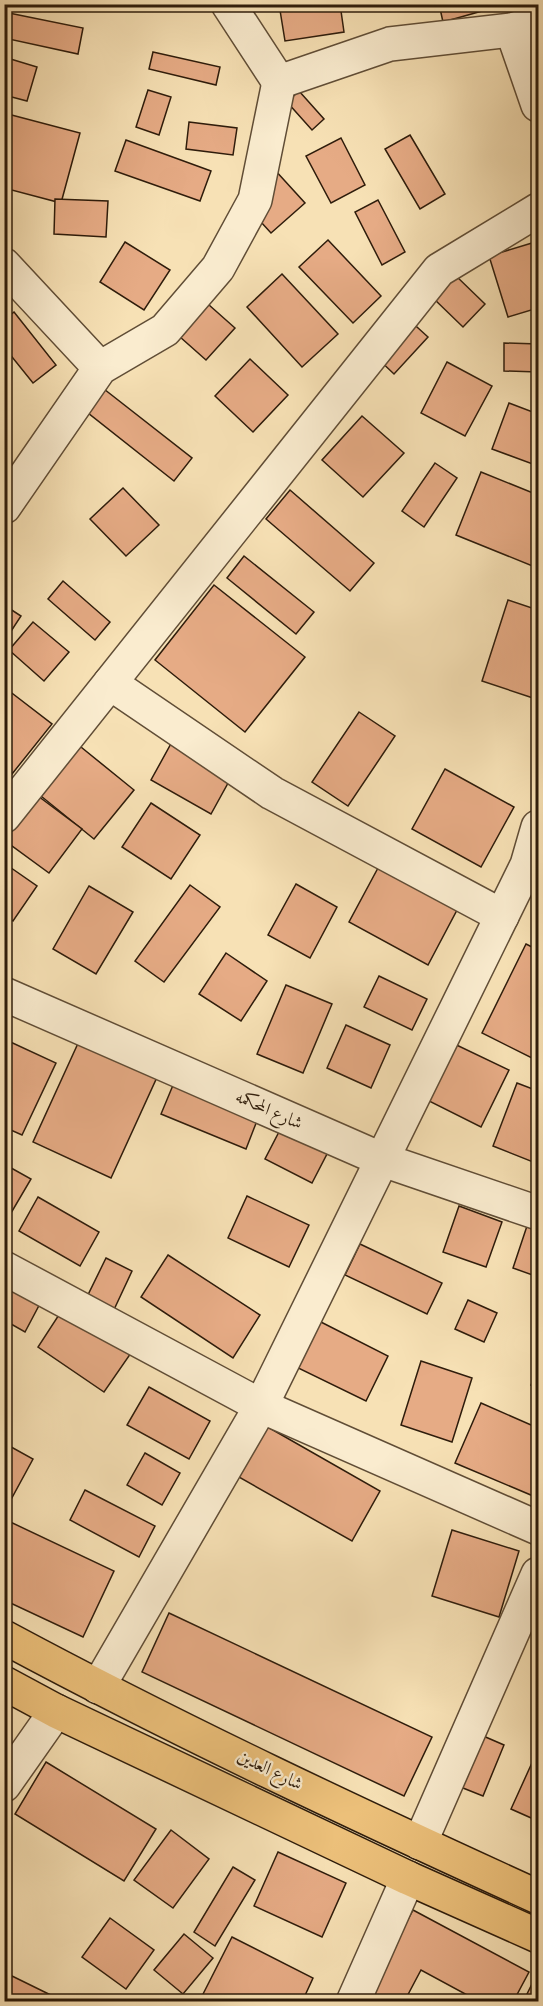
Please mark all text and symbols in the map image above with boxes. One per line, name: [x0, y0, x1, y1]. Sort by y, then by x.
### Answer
street label: شارع المحكمه: [231, 1086, 306, 1138]
street label: شارع العدين: [232, 1745, 306, 1798]

